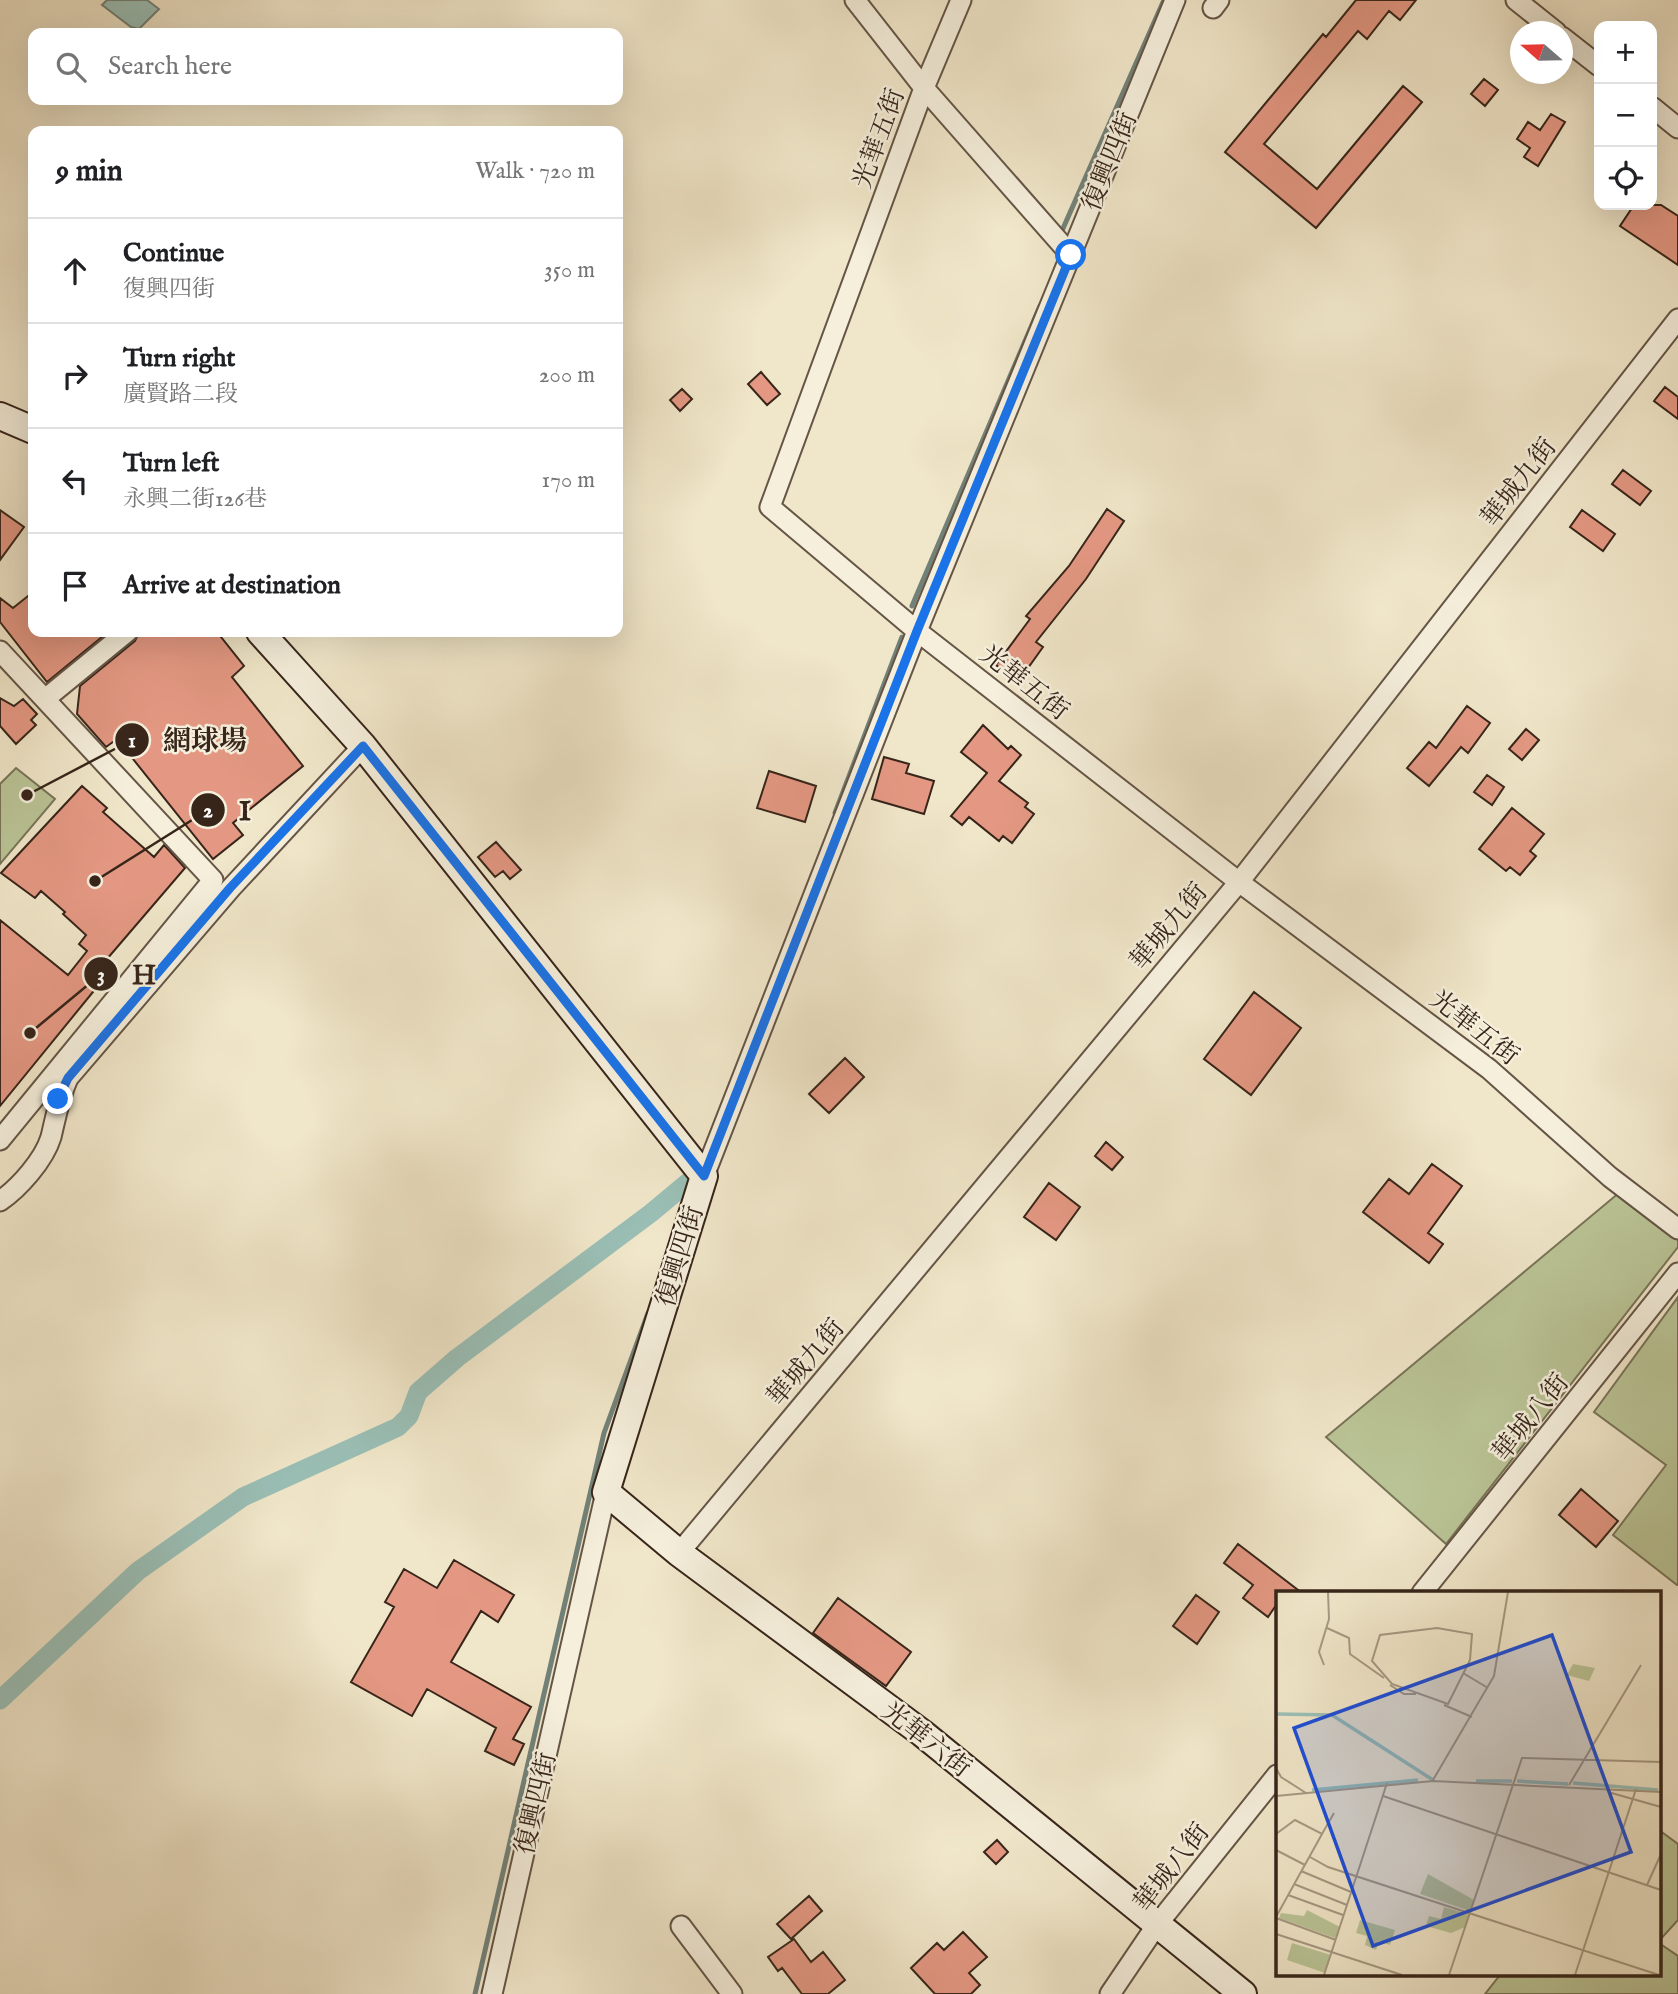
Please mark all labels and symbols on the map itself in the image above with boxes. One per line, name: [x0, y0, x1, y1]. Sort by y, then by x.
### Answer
north arrow: [1510, 21, 1573, 84]
street label: 光華五街: [846, 84, 913, 193]
street label: 復興四街: [1076, 107, 1145, 216]
route start: [1055, 239, 1086, 270]
street label: 華城九街: [1474, 432, 1564, 534]
street label: 光華五街: [973, 638, 1075, 728]
callout: 網球場: [114, 716, 261, 765]
text: 網球場: [163, 725, 247, 760]
text: 1: [128, 728, 136, 755]
callout: I: [190, 785, 265, 834]
text: I: [239, 795, 251, 830]
text: 2: [203, 798, 213, 825]
street label: 華城九街: [1123, 877, 1215, 977]
callout: H: [83, 949, 170, 998]
text: H: [132, 959, 156, 994]
text: 3: [97, 962, 105, 989]
street label: 光華五街: [1423, 983, 1525, 1073]
route end: [42, 1083, 73, 1114]
street label: 復興四街: [649, 1202, 711, 1311]
street label: 華城九街: [760, 1313, 852, 1413]
street label: 華城八街: [1486, 1367, 1577, 1469]
inset map: [1276, 1591, 1660, 1976]
street label: 光華六街: [875, 1695, 977, 1785]
street label: 復興四街: [509, 1749, 564, 1858]
street label: 華城八街: [1127, 1817, 1217, 1919]

